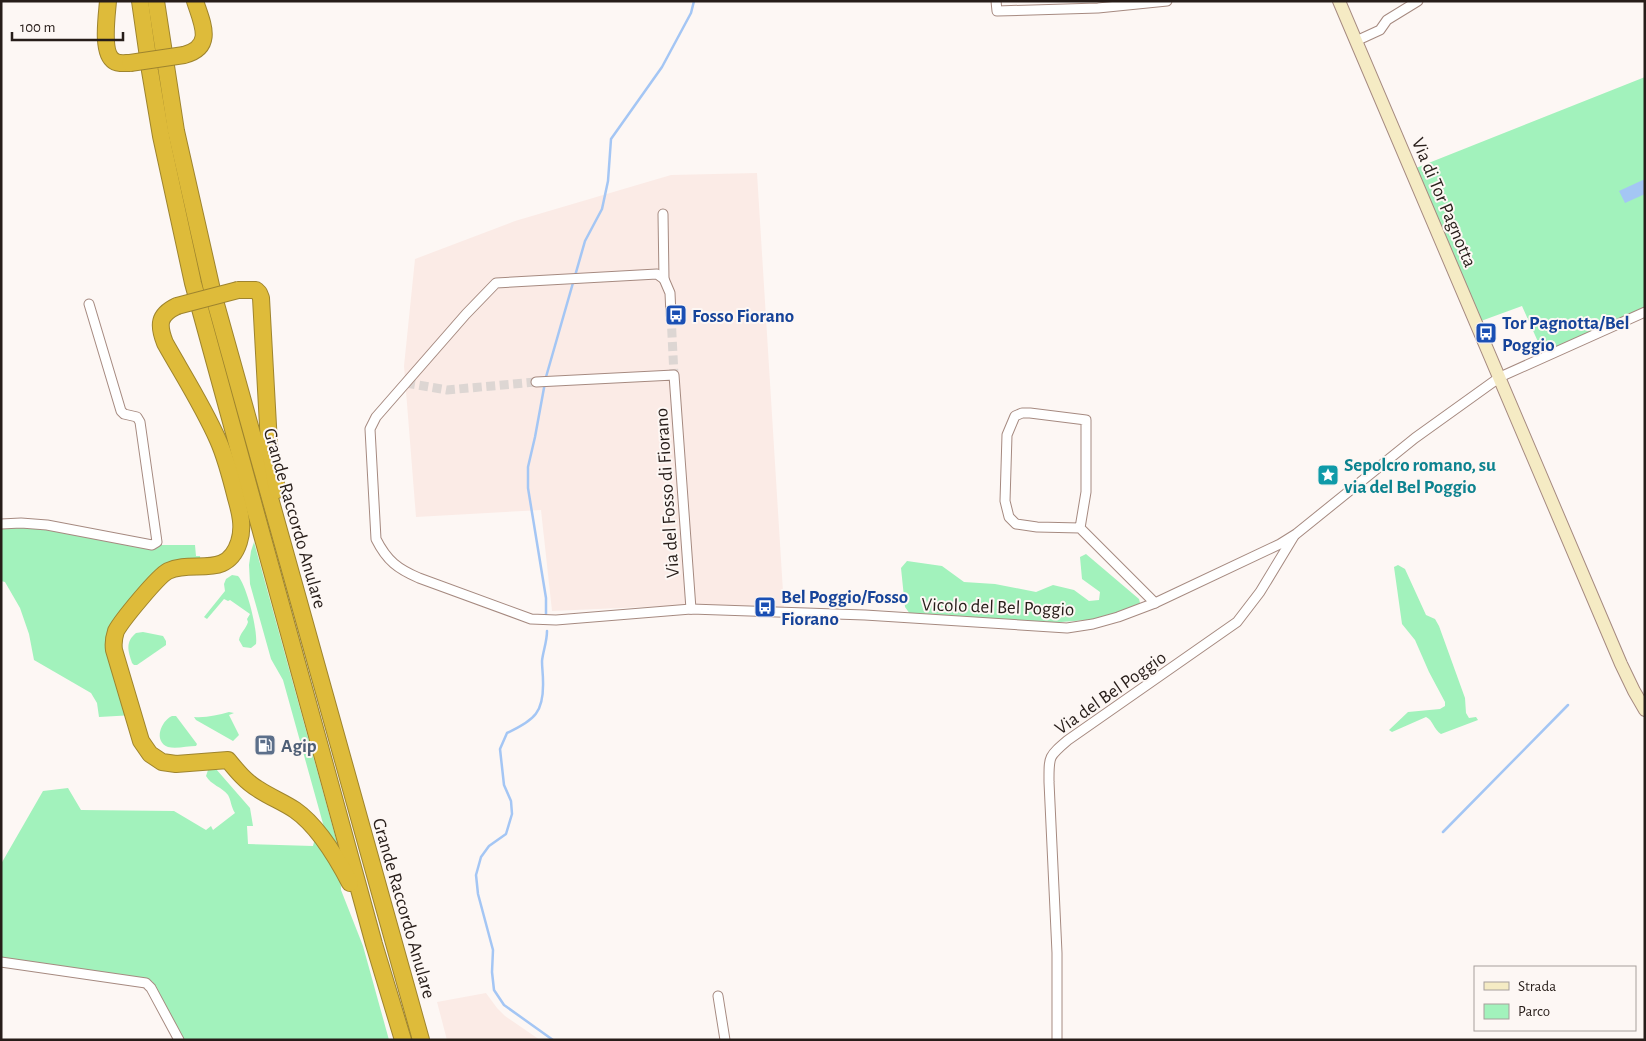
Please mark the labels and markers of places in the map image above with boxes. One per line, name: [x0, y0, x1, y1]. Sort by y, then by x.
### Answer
bus stop icon: Fosso Fiorano: [664, 303, 688, 327]
place label: Fosso Fiorano: [692, 307, 794, 326]
place label: Tor Pagnotta/Bel Poggio: [1502, 314, 1629, 355]
bus stop icon: Tor Pagnotta/Bel Poggio: [1474, 321, 1498, 345]
place label: Sepolcro romano, su via del Bel Poggio: [1344, 456, 1496, 497]
place icon: Sepolcro romano, su via del Bel Poggio: [1316, 463, 1340, 487]
place label: Bel Poggio/Fosso Fiorano: [781, 588, 908, 629]
bus stop icon: Bel Poggio/Fosso Fiorano: [753, 595, 777, 619]
fuel station icon: Agip: [253, 733, 277, 757]
place label: Agip: [281, 737, 317, 756]

